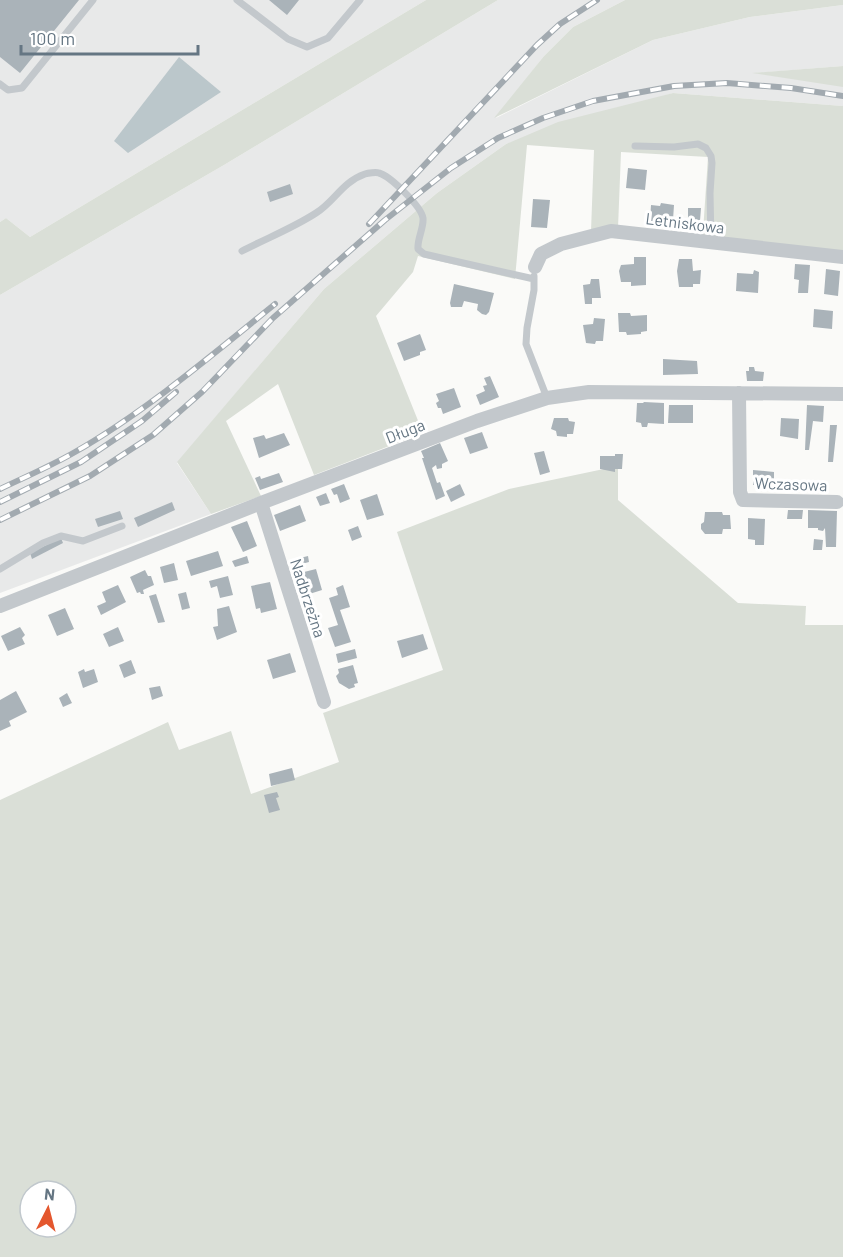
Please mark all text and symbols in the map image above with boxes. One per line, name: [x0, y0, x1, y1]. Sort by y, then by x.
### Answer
scale bar: [21, 18, 198, 56]
text: 100 m: [30, 27, 75, 49]
street label: Letniskowa: [645, 208, 726, 237]
street label: Długa: [382, 414, 427, 447]
street label: Wczasowa: [754, 473, 828, 494]
street label: Nadbrzeżna: [287, 556, 330, 640]
north arrow: [18, 1179, 78, 1239]
text: N: [43, 1184, 56, 1204]

